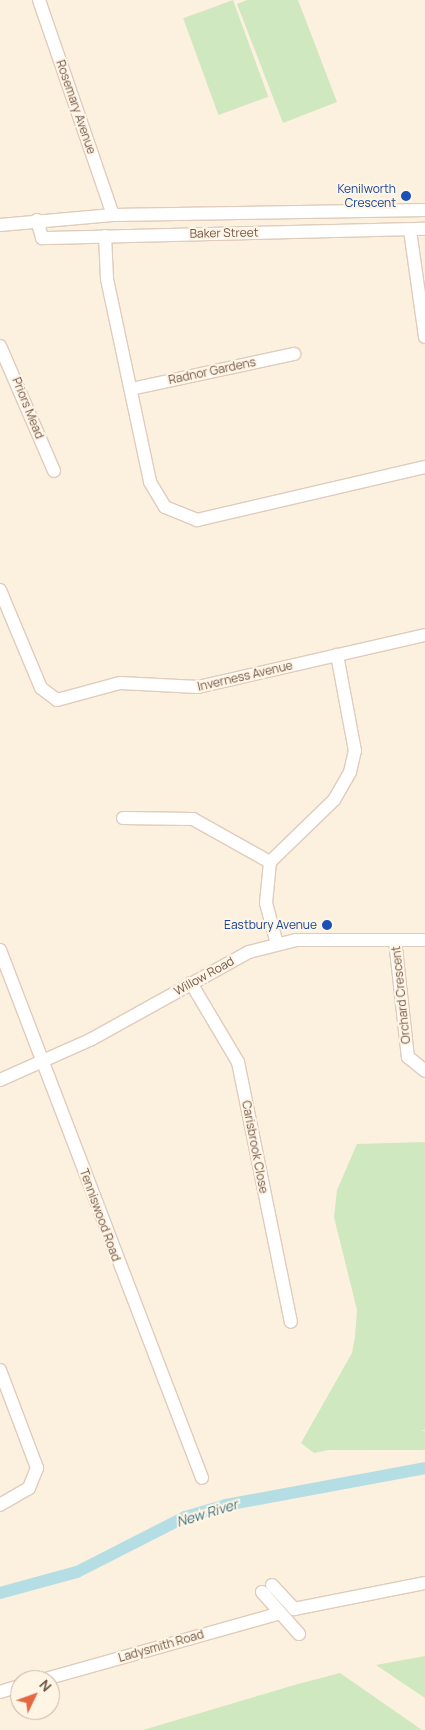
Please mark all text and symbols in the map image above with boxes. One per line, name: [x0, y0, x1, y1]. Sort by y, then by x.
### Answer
street label: Rosemary Avenue: [53, 58, 99, 156]
place label: Kenilworth Crescent: [337, 182, 396, 210]
marker: Kenilworth Crescent: [400, 190, 412, 202]
street label: Baker Street: [189, 225, 259, 241]
street label: Radnor Gardens: [167, 355, 257, 387]
street label: Priors Mead: [9, 375, 47, 441]
street label: Inverness Avenue: [196, 658, 294, 694]
place label: Eastbury Avenue: [224, 918, 317, 932]
marker: Eastbury Avenue: [321, 919, 333, 931]
street label: Orchard Crescent: [389, 945, 413, 1045]
street label: Willow Road: [172, 954, 236, 998]
street label: Carisbrook Close: [239, 1099, 271, 1195]
street label: Tenniswood Road: [77, 1167, 123, 1263]
water label: New River: [174, 1496, 240, 1530]
street label: Ladysmith Road: [117, 1627, 205, 1665]
north arrow: [10, 1670, 60, 1720]
text: N: [35, 1675, 56, 1695]

